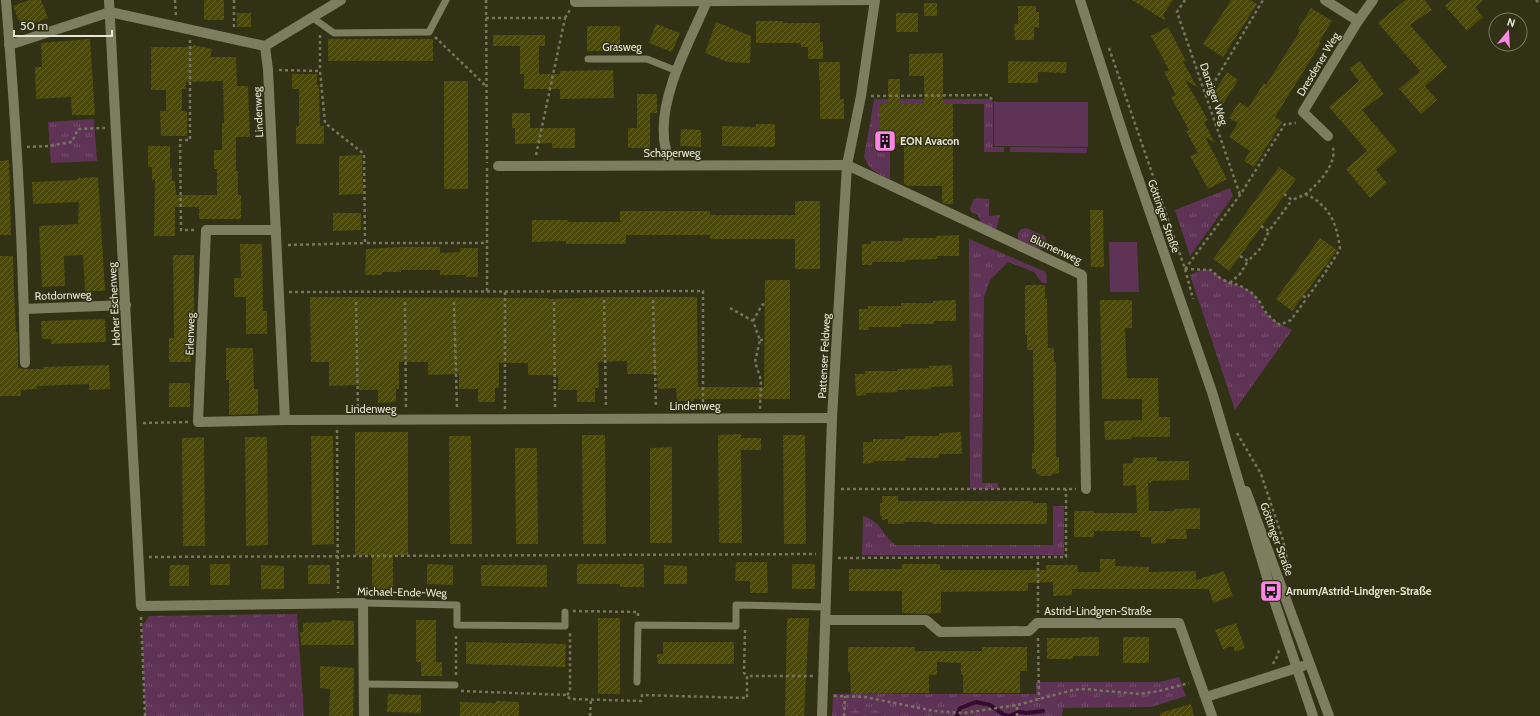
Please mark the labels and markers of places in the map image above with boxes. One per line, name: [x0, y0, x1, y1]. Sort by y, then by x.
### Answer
building icon: EON Avacon: [872, 128, 898, 154]
place label: EON Avacon: [900, 134, 959, 148]
bus stop icon: Arnum/Astrid-Lindgren-Straße: [1258, 578, 1284, 604]
place label: Arnum/Astrid-Lindgren-Straße: [1286, 584, 1432, 598]

